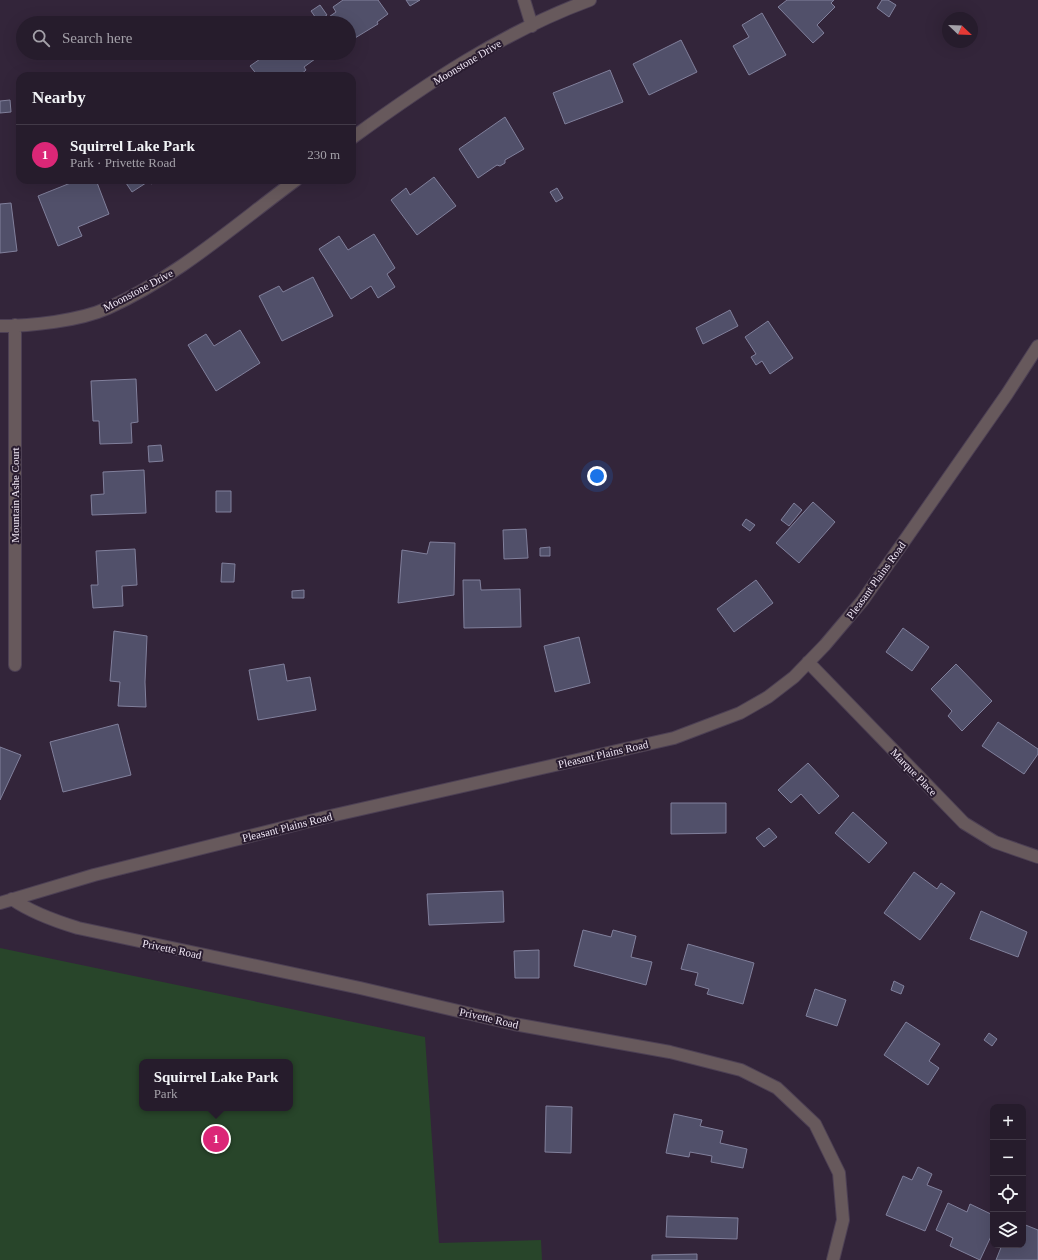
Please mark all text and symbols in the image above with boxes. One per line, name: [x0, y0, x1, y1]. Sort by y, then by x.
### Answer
north arrow: [942, 12, 978, 48]
search box: [16, 16, 356, 60]
icon: search: [30, 27, 52, 49]
text: Search here: [62, 30, 132, 46]
street label: Moonstone Drive: [431, 37, 503, 87]
text: Nearby: [32, 88, 86, 107]
text: Squirrel Lake Park: [70, 138, 195, 154]
text: 1: [42, 147, 48, 162]
text: 230 m: [307, 147, 340, 162]
text: Park · Privette Road: [70, 155, 176, 170]
street label: Moonstone Drive: [101, 267, 175, 313]
street label: Mountain Ashe Court: [9, 447, 21, 543]
your location: [587, 466, 607, 486]
street label: Pleasant Plains Road: [844, 539, 908, 621]
street label: Pleasant Plains Road: [557, 738, 650, 770]
street label: Marque Place: [889, 746, 940, 798]
street label: Pleasant Plains Road: [241, 810, 334, 844]
street label: Privette Road: [141, 937, 203, 961]
street label: Privette Road: [458, 1005, 520, 1031]
popup: [139, 1059, 293, 1111]
text: Squirrel Lake Park: [154, 1069, 278, 1085]
text: Park: [154, 1086, 177, 1101]
map controls: [990, 1104, 1026, 1248]
button: +: [990, 1104, 1026, 1140]
pin: 1: [203, 1124, 229, 1154]
button: −: [990, 1140, 1026, 1176]
button: locate: [990, 1176, 1026, 1212]
button: layers: [990, 1212, 1026, 1248]

